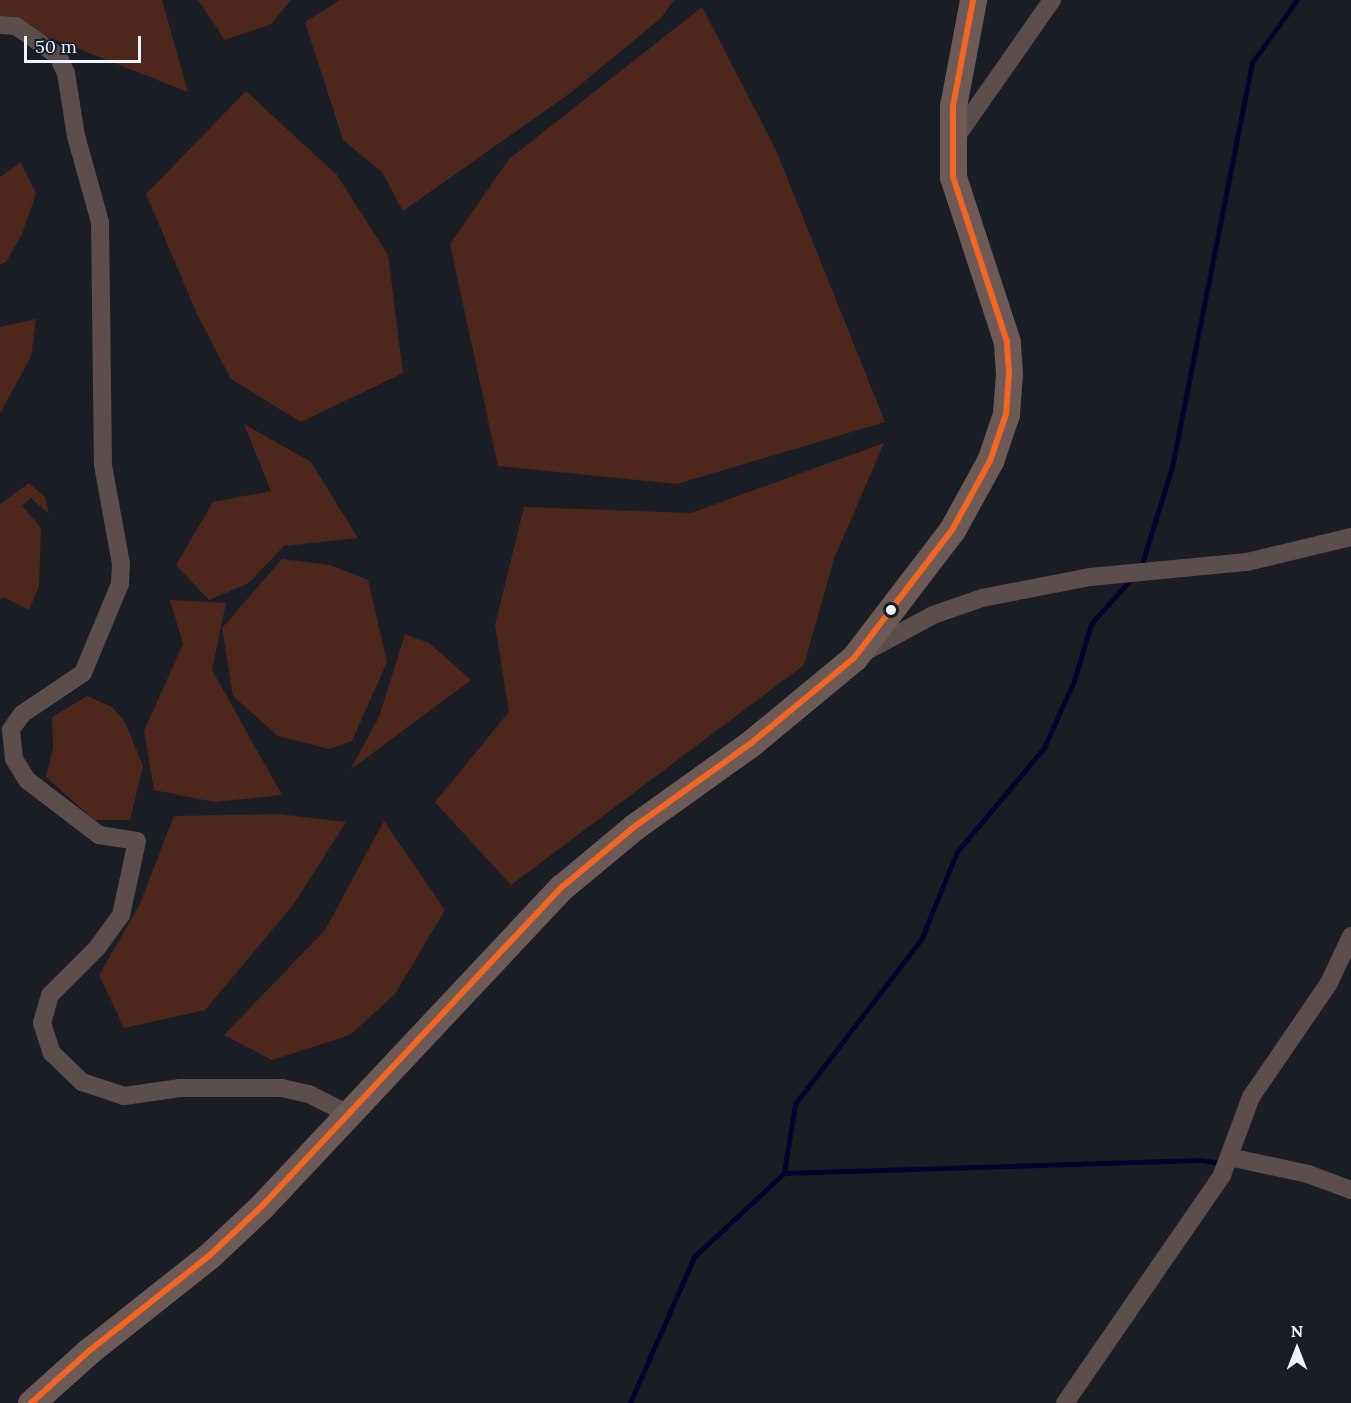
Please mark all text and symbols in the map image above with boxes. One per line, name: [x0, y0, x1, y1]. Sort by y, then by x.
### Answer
scale bar: [27, 24, 144, 62]
text: 50 m: [35, 35, 77, 58]
unlabelled marker: [885, 604, 897, 616]
north arrow: [1267, 1319, 1327, 1379]
text: N: [1291, 1321, 1303, 1341]

